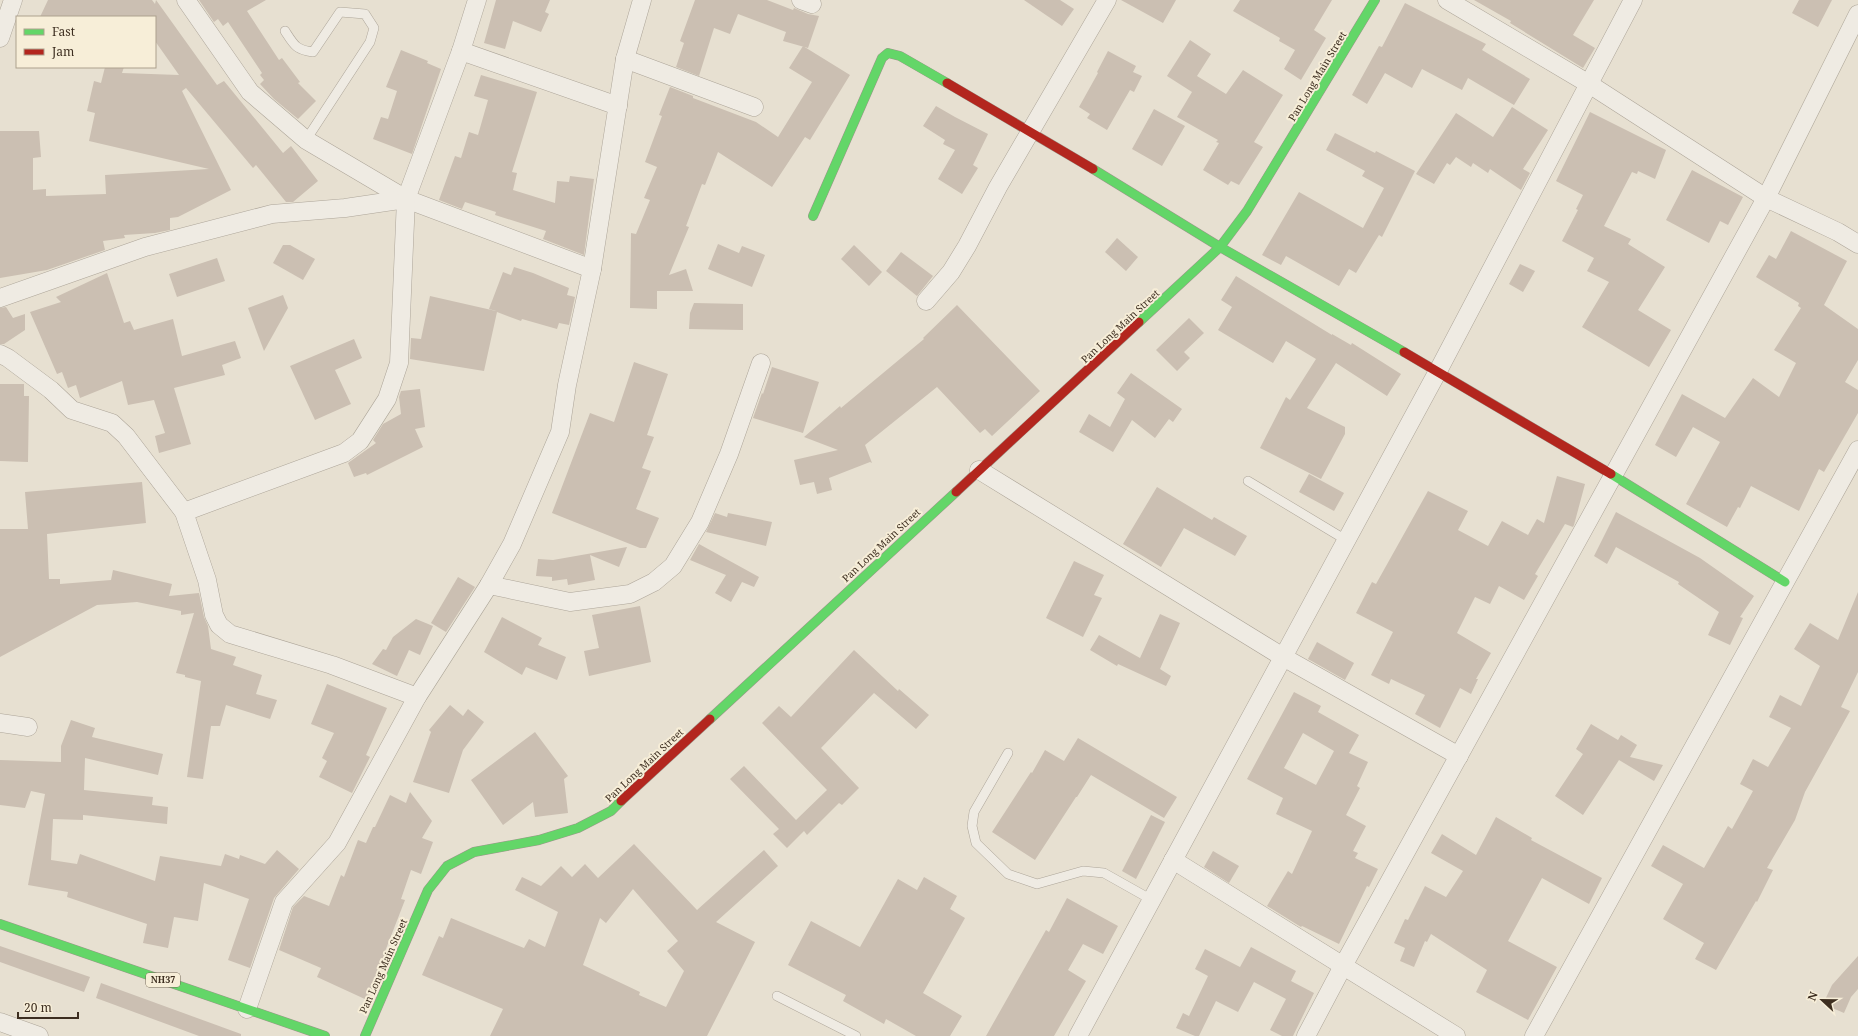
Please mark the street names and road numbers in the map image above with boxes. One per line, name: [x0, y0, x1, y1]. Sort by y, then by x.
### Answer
street label: Pan Long Main Street: [1285, 28, 1350, 123]
street label: Pan Long Main Street: [1078, 286, 1163, 366]
street label: Pan Long Main Street: [839, 505, 924, 585]
street label: Pan Long Main Street: [602, 725, 687, 805]
street label: Pan Long Main Street: [356, 916, 410, 1016]
road number: NH37: [146, 973, 180, 987]

